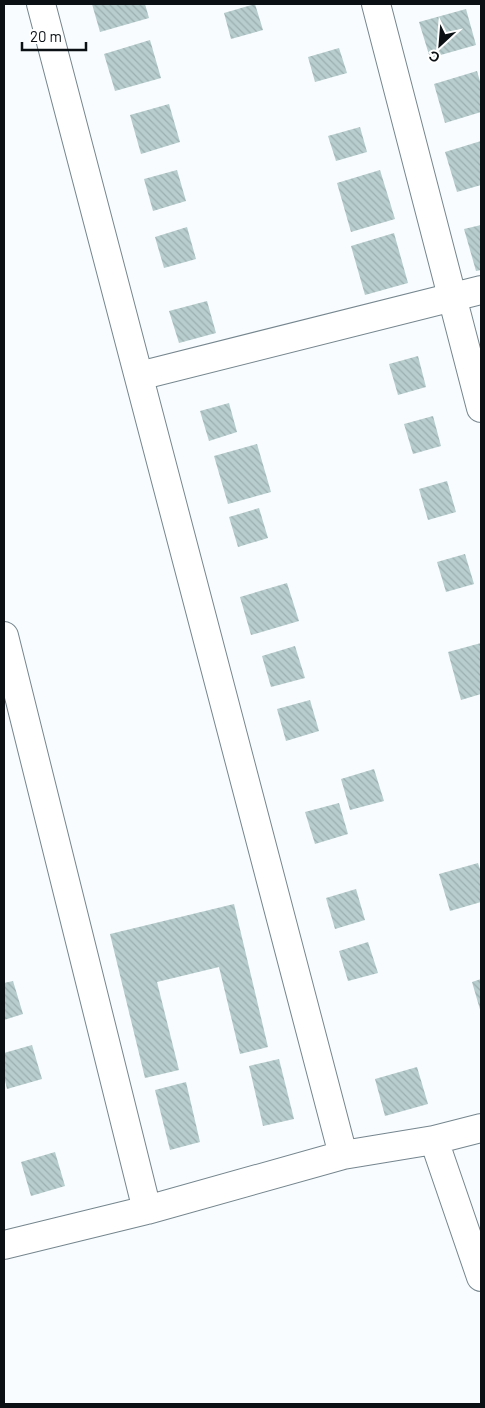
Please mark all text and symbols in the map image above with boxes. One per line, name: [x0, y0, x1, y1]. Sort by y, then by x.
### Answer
scale bar: [22, 20, 86, 52]
north arrow: [415, 20, 465, 70]
text: 20 m: [30, 27, 62, 45]
text: С: [426, 47, 442, 67]

